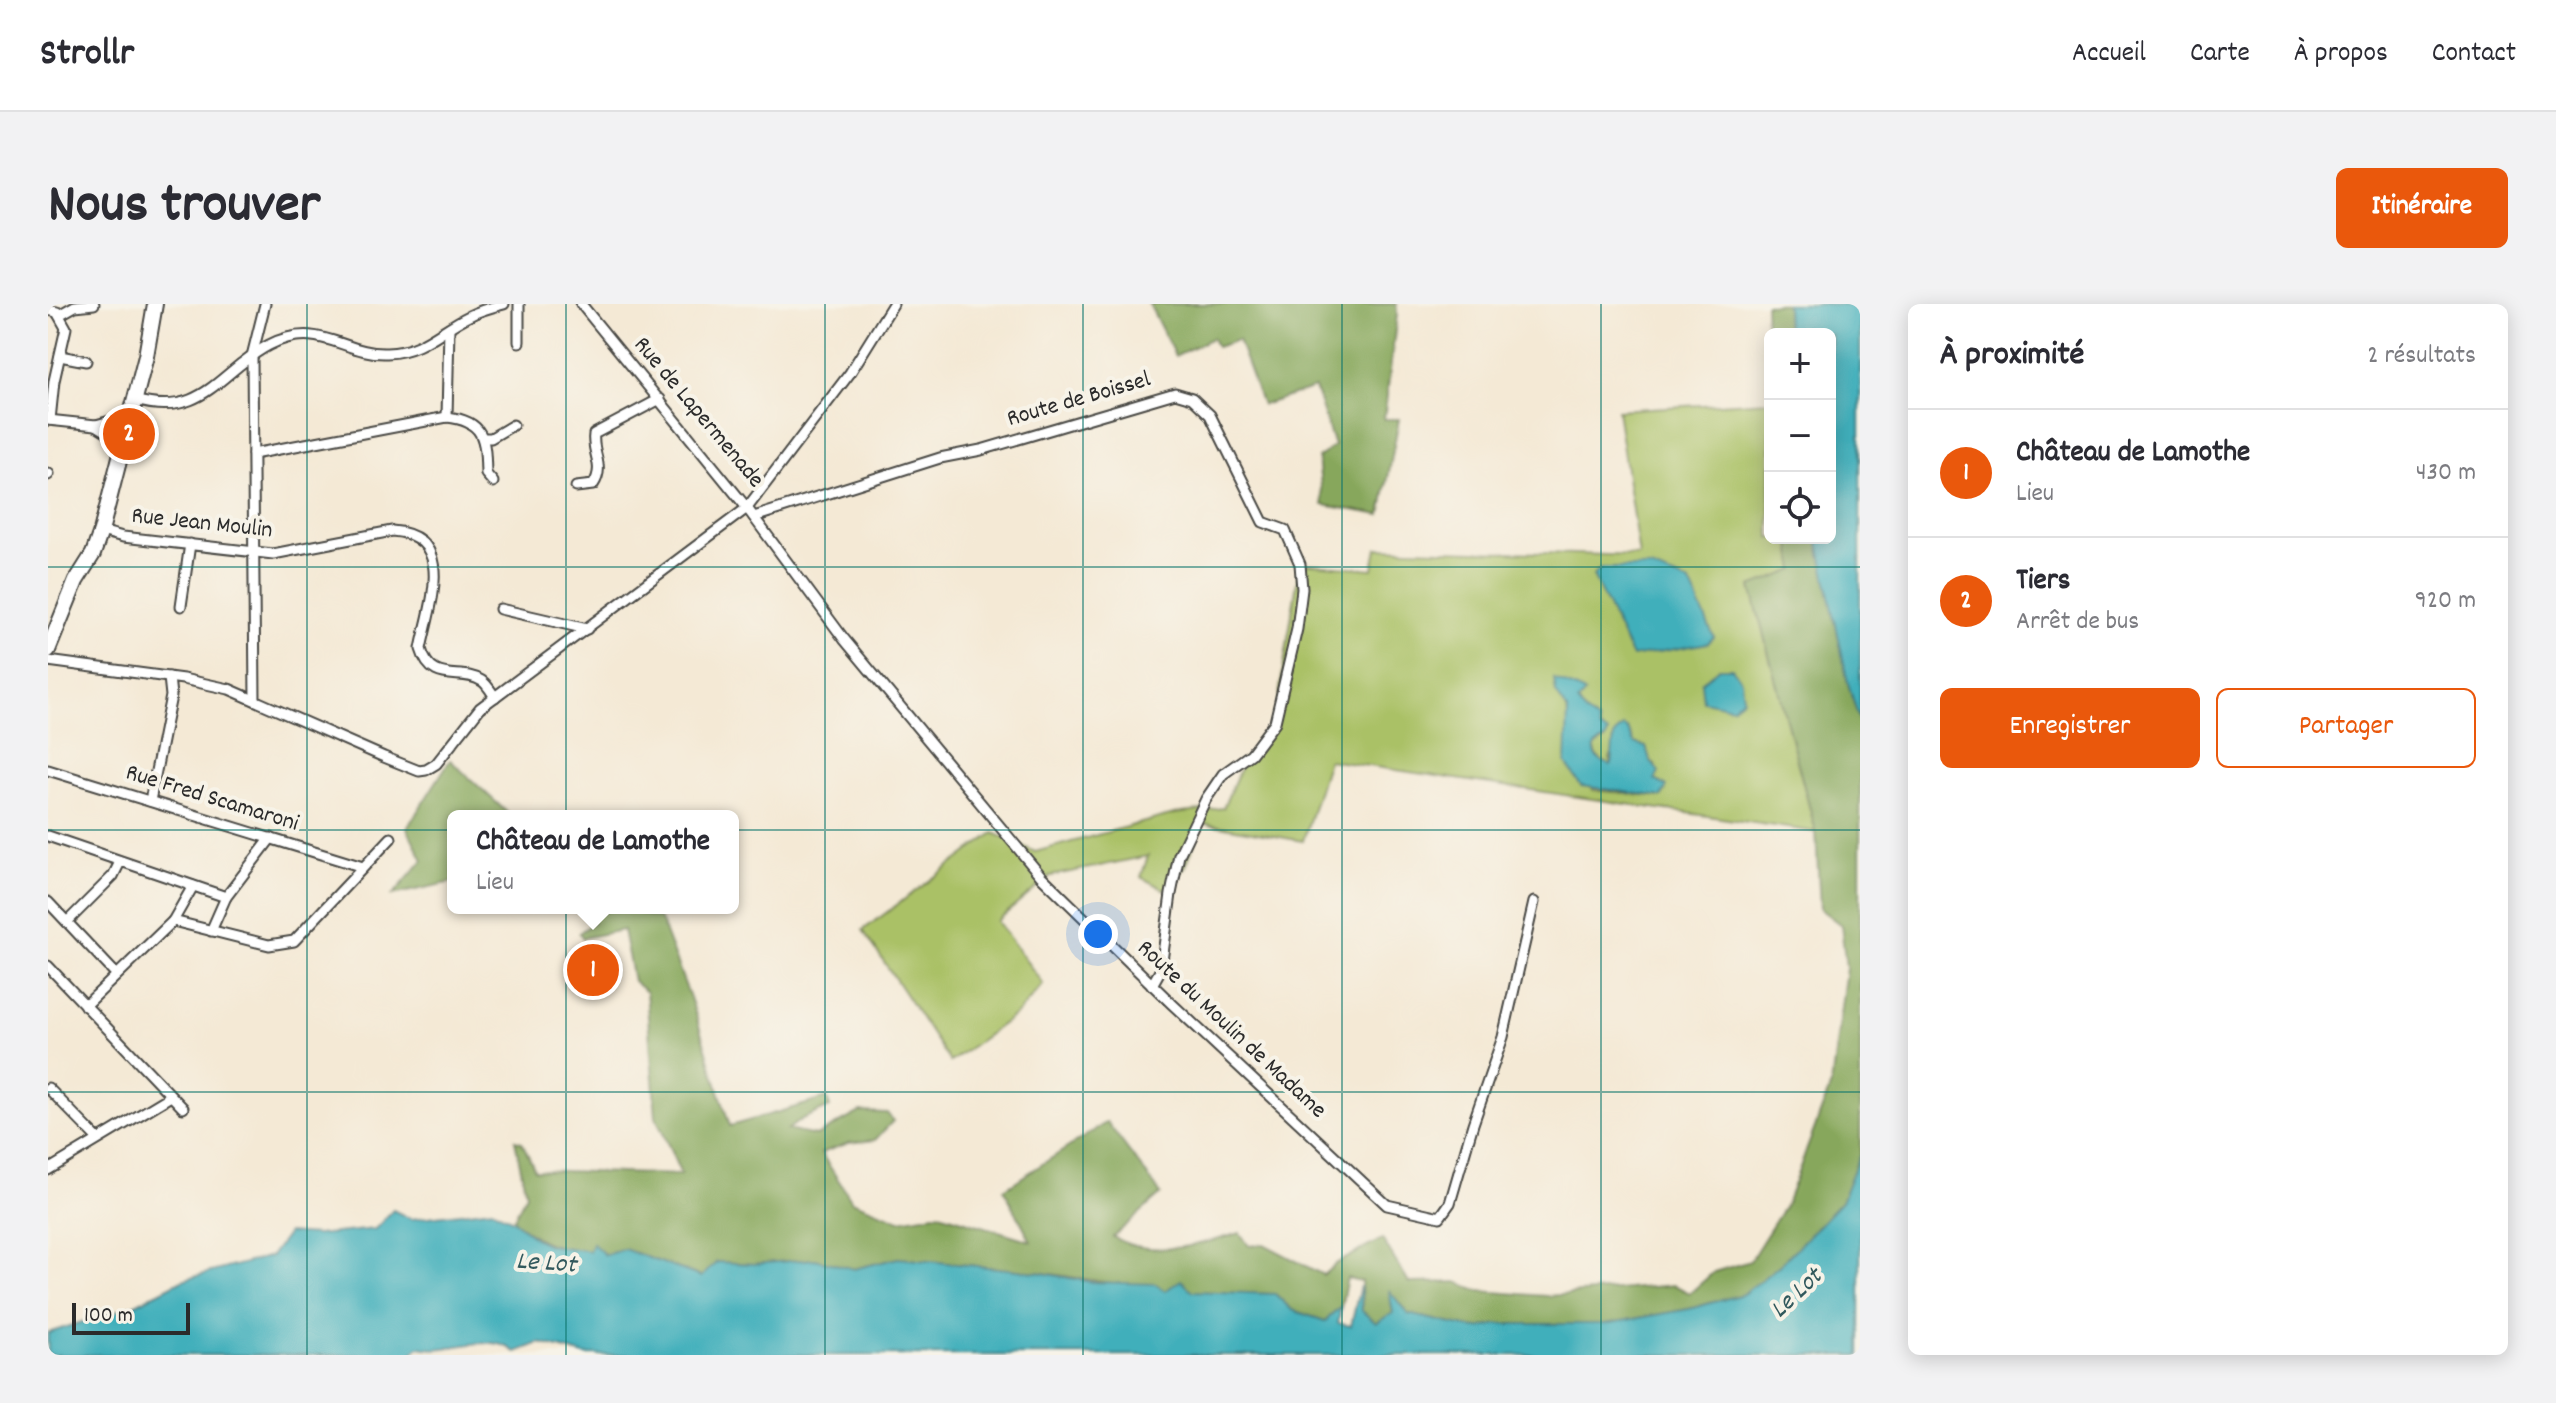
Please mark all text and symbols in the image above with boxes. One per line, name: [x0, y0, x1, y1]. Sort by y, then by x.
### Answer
text: Strollr: [40, 28, 134, 83]
text: Accueil: [2072, 35, 2146, 75]
text: Carte: [2190, 35, 2250, 75]
text: À propos: [2294, 35, 2388, 75]
text: Contact: [2432, 35, 2516, 75]
text: Nous trouver: [48, 168, 320, 248]
button: Itinéraire: [2336, 168, 2508, 248]
map controls: [1764, 328, 1836, 544]
button: +: [1764, 328, 1836, 400]
street label: Rue de Lapermenade: [624, 330, 772, 496]
text: À proximité: [1940, 332, 2084, 381]
text: 2 résultats: [2367, 338, 2476, 375]
street label: Route de Boissel: [1003, 363, 1155, 437]
button: −: [1764, 400, 1836, 472]
pin: 2: [103, 404, 155, 464]
text: Château de Lamothe: [2016, 433, 2250, 476]
text: 1: [1963, 455, 1969, 492]
text: 430 m: [2416, 455, 2476, 492]
button: locate: [1764, 472, 1836, 544]
text: Lieu: [2016, 476, 2054, 513]
street label: Rue Jean Moulin: [130, 500, 274, 548]
text: Tiers: [2016, 561, 2070, 604]
text: 2: [1960, 583, 1972, 620]
text: 920 m: [2415, 583, 2476, 620]
text: Arrêt de bus: [2016, 604, 2139, 641]
button: Enregistrer: [1940, 688, 2200, 768]
button: Partager: [2216, 688, 2476, 768]
street label: Rue Fred Scamaroni: [121, 757, 303, 841]
popup: [447, 810, 739, 914]
text: Château de Lamothe: [476, 822, 710, 865]
text: Lieu: [476, 865, 514, 902]
your location: [1078, 914, 1118, 954]
street label: Route du Moulin de Madame: [1128, 933, 1334, 1127]
pin: 1: [567, 940, 619, 1000]
water label: Le Lot: [515, 1243, 580, 1285]
water label: Le Lot: [1763, 1258, 1833, 1328]
scale bar: [72, 1299, 190, 1335]
text: 100 m: [84, 1301, 133, 1332]

